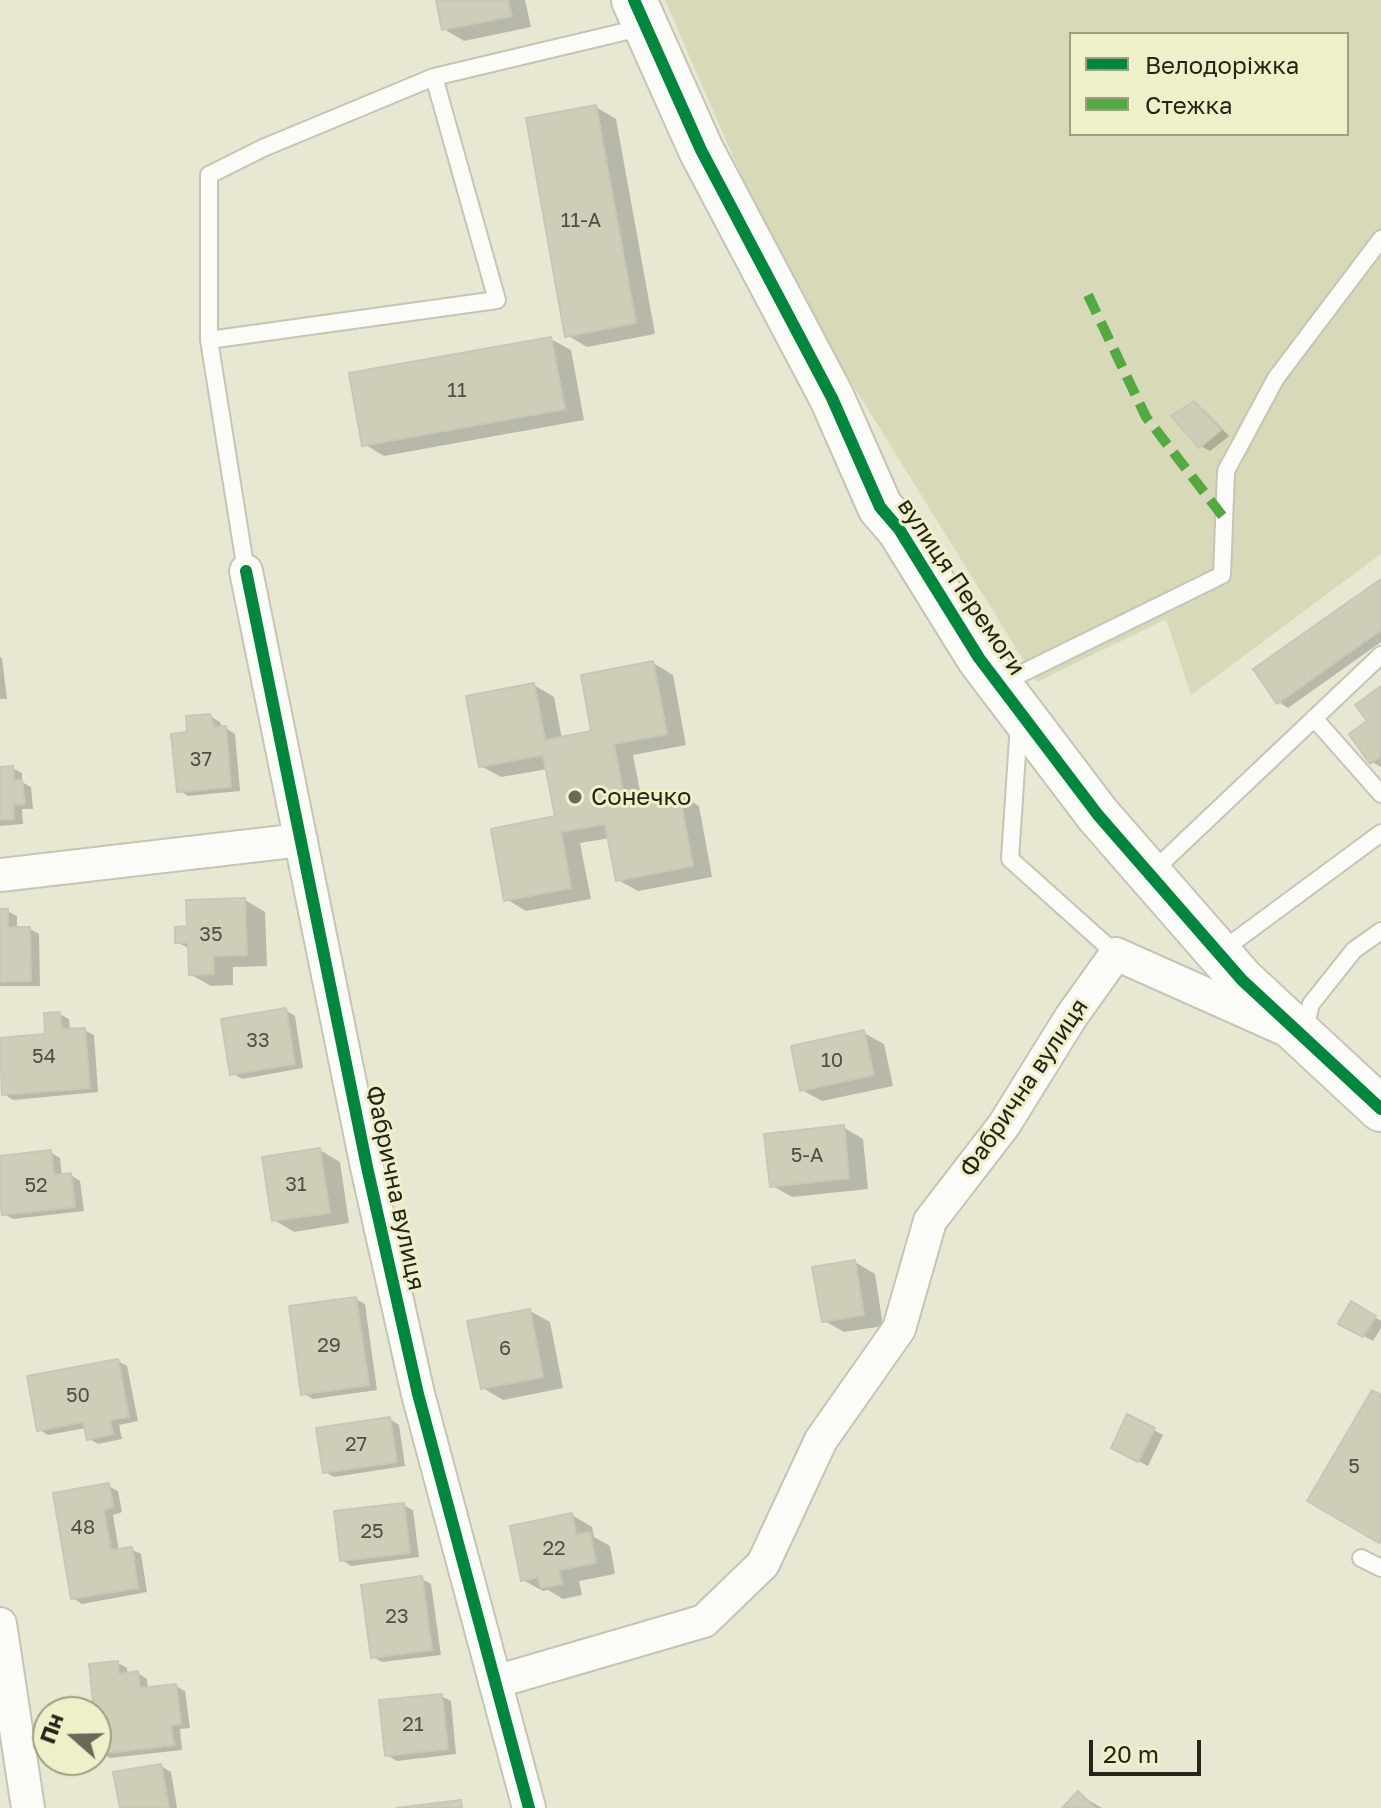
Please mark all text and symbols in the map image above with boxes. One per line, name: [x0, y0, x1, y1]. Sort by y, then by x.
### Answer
legend: [1069, 32, 1349, 136]
text: Велодоріжка: [1145, 50, 1299, 79]
text: Стежка: [1145, 90, 1233, 119]
house number: 11-А: [561, 209, 601, 233]
house number: 11: [447, 379, 467, 403]
street label: вулиця Перемоги: [891, 493, 1031, 681]
house number: 37: [190, 748, 212, 772]
place label: Сонечко: [591, 783, 691, 811]
marker: Сонечко: [566, 788, 584, 806]
house number: 35: [199, 923, 223, 947]
street label: Фабрична вулиця: [954, 993, 1094, 1183]
house number: 33: [246, 1029, 270, 1053]
house number: 54: [32, 1045, 56, 1069]
house number: 10: [821, 1049, 843, 1073]
street label: Фабрична вулиця: [359, 1083, 431, 1293]
house number: 5-А: [791, 1144, 823, 1168]
house number: 31: [285, 1173, 307, 1197]
house number: 52: [24, 1174, 48, 1198]
house number: 29: [317, 1334, 341, 1358]
house number: 6: [499, 1337, 511, 1361]
house number: 50: [66, 1384, 90, 1408]
house number: 27: [345, 1433, 367, 1457]
house number: 5: [1348, 1455, 1360, 1479]
house number: 48: [71, 1516, 95, 1540]
house number: 25: [360, 1520, 384, 1544]
house number: 22: [542, 1537, 566, 1561]
house number: 23: [385, 1605, 409, 1629]
north arrow: [32, 1696, 112, 1776]
text: Пн: [33, 1710, 69, 1747]
house number: 21: [402, 1713, 424, 1737]
scale bar: [1093, 1724, 1205, 1774]
text: 20 m: [1103, 1739, 1159, 1768]

